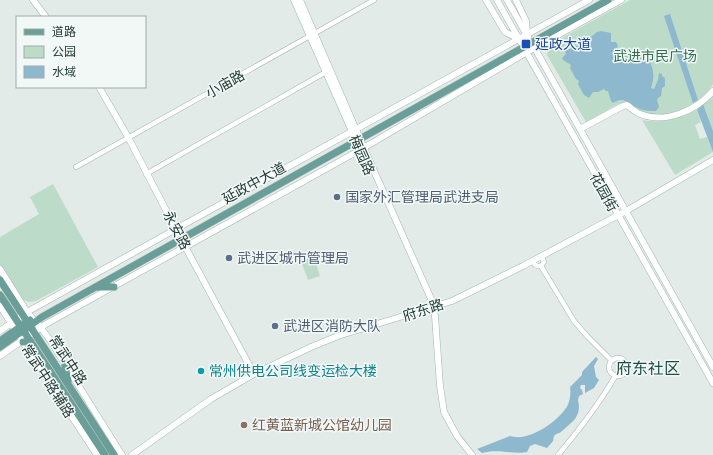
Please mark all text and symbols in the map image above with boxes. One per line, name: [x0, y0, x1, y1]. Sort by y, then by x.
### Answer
legend: [16, 16, 146, 88]
text: 道路: [52, 25, 76, 39]
place label: 延政大道: [535, 36, 591, 53]
marker: 延政大道: [520, 38, 532, 50]
text: 公园: [52, 45, 76, 59]
park label: 武进市民广场: [613, 48, 697, 65]
text: 水域: [52, 65, 76, 79]
street label: 小庙路: [203, 67, 248, 102]
street label: 梅园路: [345, 133, 378, 178]
street label: 延政中大道: [220, 159, 289, 208]
street label: 花园街: [586, 170, 621, 215]
place label: 国家外汇管理局武进支局: [345, 189, 499, 206]
marker: 国家外汇管理局武进支局: [332, 192, 342, 202]
street label: 永安路: [159, 208, 194, 253]
place label: 武进区城市管理局: [237, 250, 349, 267]
marker: 武进区城市管理局: [224, 253, 234, 263]
street label: 府东路: [401, 296, 446, 325]
place label: 武进区消防大队: [283, 318, 381, 335]
marker: 武进区消防大队: [270, 321, 280, 331]
street label: 常武中路: [45, 332, 90, 388]
street label: 常武中路辅路: [18, 341, 78, 421]
district label: 府东社区: [616, 359, 680, 378]
place label: 常州供电公司线变运检大楼: [209, 363, 377, 380]
marker: 常州供电公司线变运检大楼: [196, 366, 206, 376]
place label: 红黄蓝新城公馆幼儿园: [252, 417, 392, 434]
marker: 红黄蓝新城公馆幼儿园: [239, 420, 249, 430]

